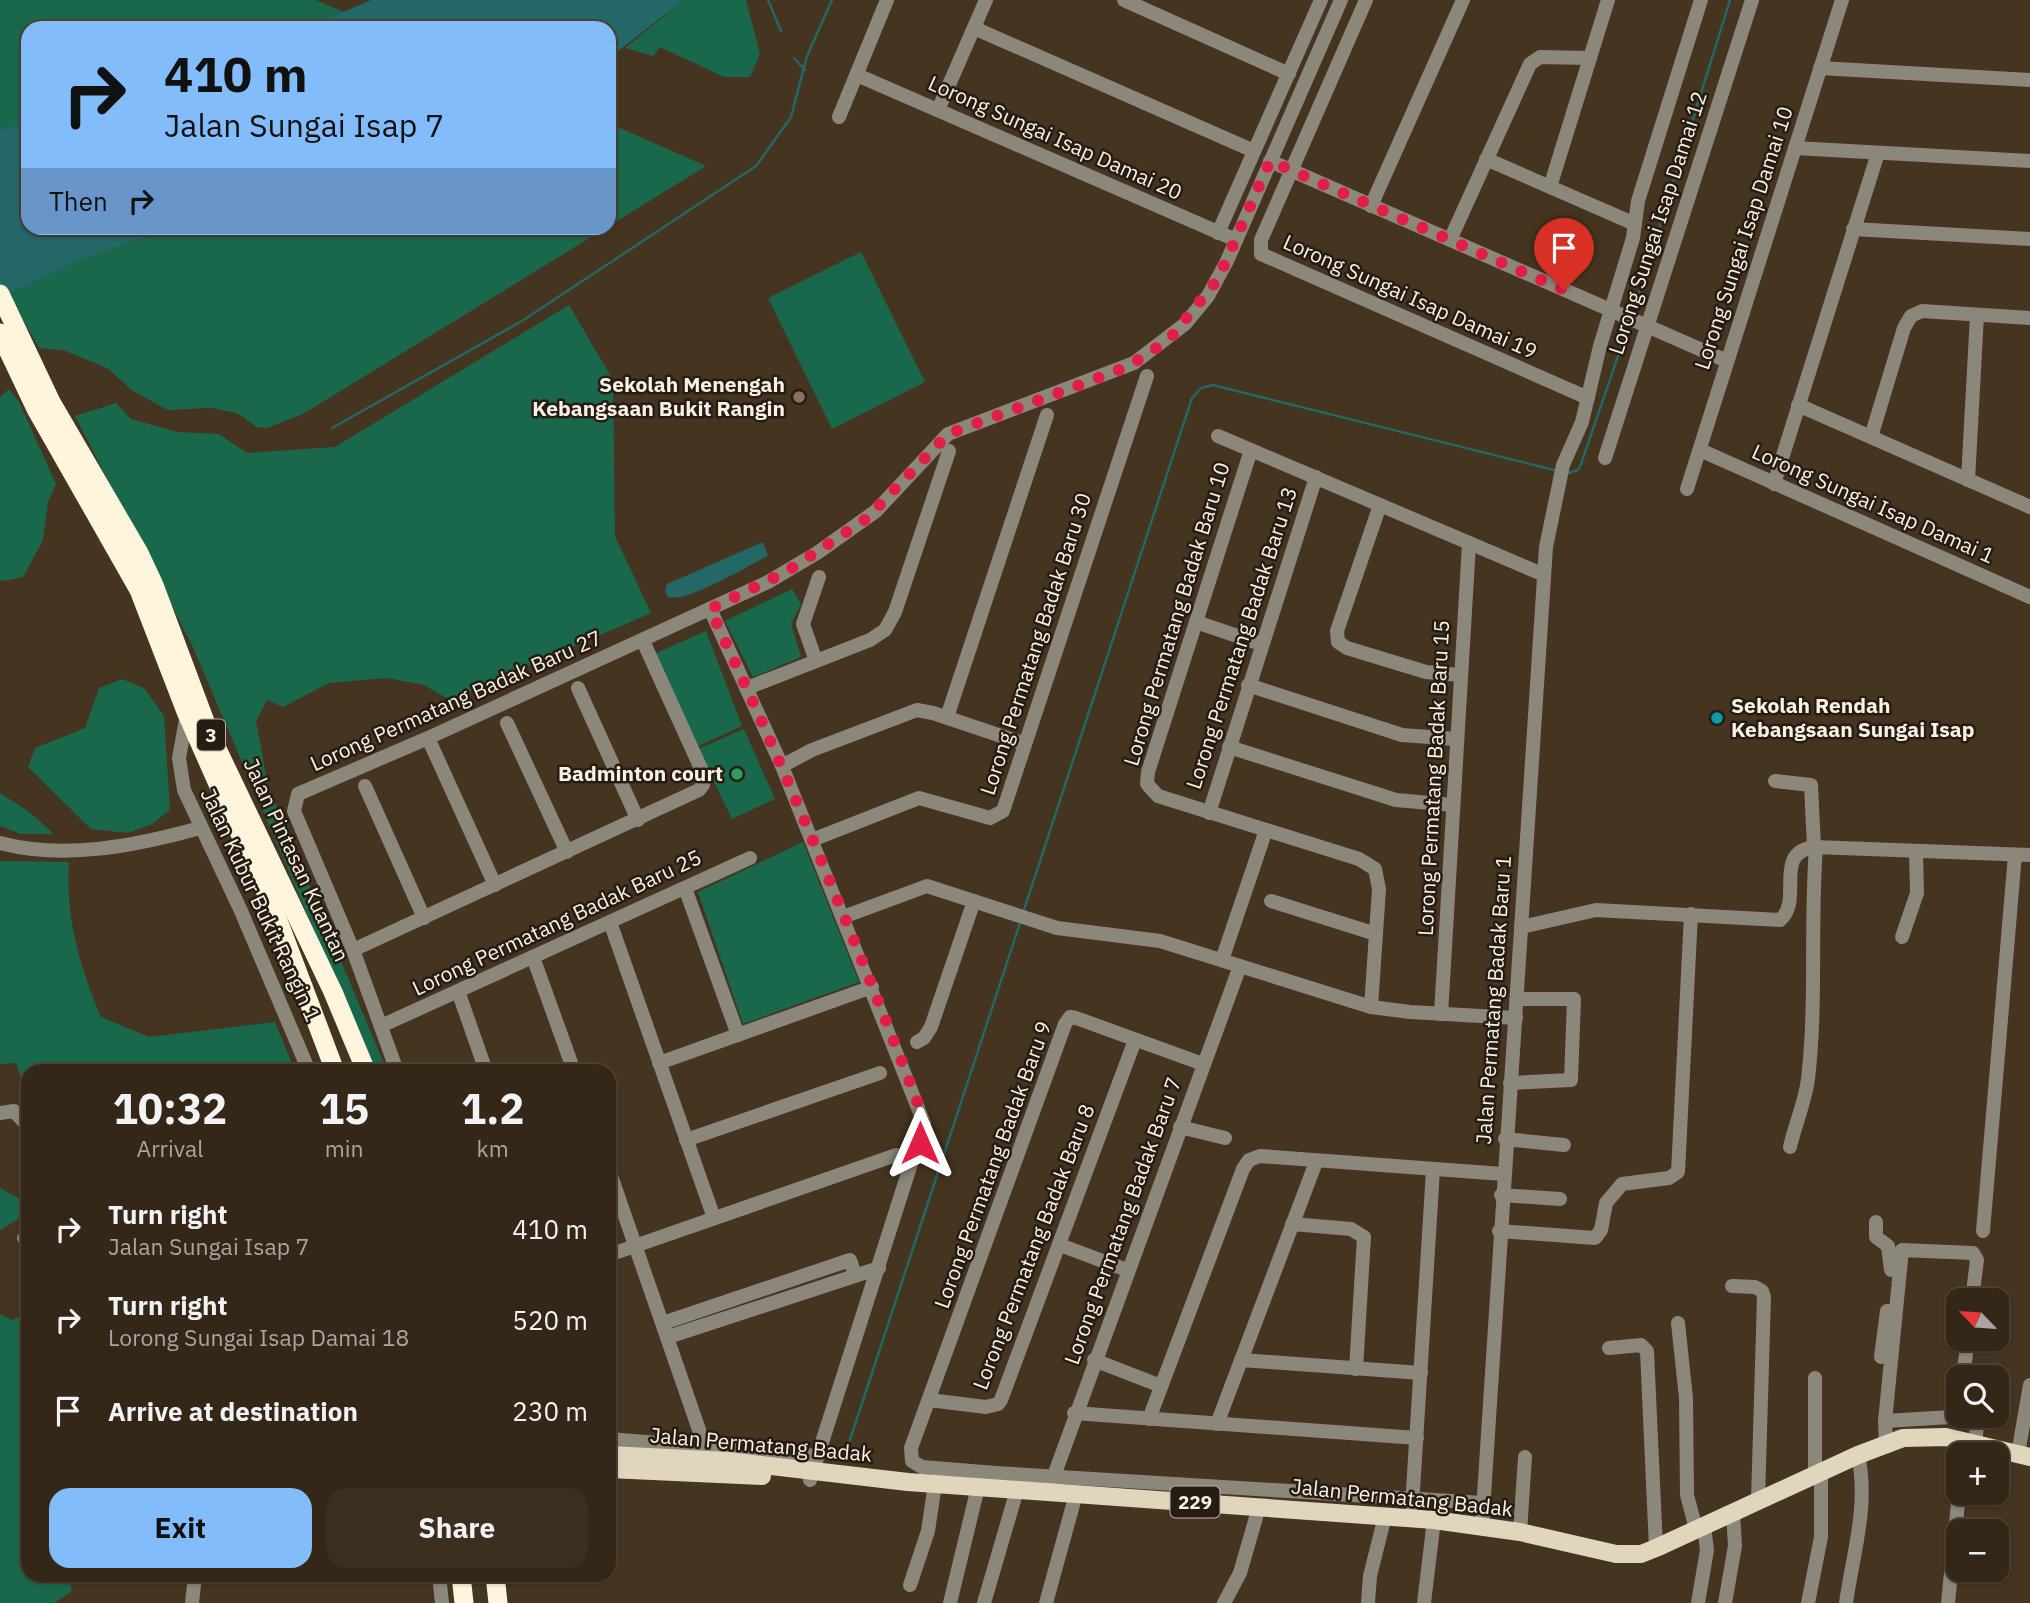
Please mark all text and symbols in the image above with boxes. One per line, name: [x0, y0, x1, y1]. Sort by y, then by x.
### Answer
text: 410 m: [164, 42, 308, 105]
icon: right: [49, 49, 140, 140]
street label: Lorong Sungai Isap Damai 20: [924, 68, 1187, 206]
street label: Lorong Sungai Isap Damai 12: [1601, 88, 1713, 358]
street label: Lorong Sungai Isap Damai 10: [1687, 103, 1799, 373]
text: Jalan Sungai Isap 7: [164, 104, 444, 146]
icon: right: [122, 182, 160, 220]
text: Then: [49, 184, 108, 218]
pin: [1534, 218, 1594, 290]
street label: Lorong Sungai Isap Damai 19: [1279, 227, 1542, 365]
icon: arrive: [1545, 229, 1583, 267]
place label: Sekolah Menengah Kebangsaan Bukit Rangin: [532, 370, 785, 422]
marker: Sekolah Menengah Kebangsaan Bukit Rangin: [791, 389, 807, 405]
street label: Lorong Sungai Isap Damai 1: [1748, 437, 1999, 569]
street label: Lorong Permatang Badak Baru 10: [1116, 458, 1236, 769]
street label: Lorong Permatang Badak Baru 13: [1179, 483, 1303, 792]
street label: Lorong Permatang Badak Baru 30: [973, 489, 1097, 798]
street label: Lorong Permatang Badak Baru 15: [1411, 619, 1455, 937]
street label: Lorong Permatang Badak Baru 27: [306, 623, 606, 777]
place label: Sekolah Rendah Kebangsaan Sungai Isap: [1731, 691, 1975, 743]
marker: Sekolah Rendah Kebangsaan Sungai Isap: [1709, 710, 1725, 726]
road number: 3: [197, 720, 225, 750]
street label: Jalan Pintasan Kuantan: [237, 753, 356, 966]
place label: Badminton court: [558, 759, 723, 787]
marker: Badminton court: [729, 766, 745, 782]
street label: Jalan Kubur Bukit Rangin 1: [195, 784, 327, 1026]
street label: Lorong Permatang Badak Baru 25: [407, 843, 706, 1002]
street label: Jalan Permatang Badak Baru 1: [1469, 854, 1517, 1145]
street label: Lorong Permatang Badak Baru 9: [927, 1017, 1057, 1312]
street label: Lorong Permatang Badak Baru 7: [1057, 1073, 1187, 1368]
text: 10:32: [113, 1081, 227, 1136]
text: 15: [319, 1081, 369, 1136]
text: 1.2: [461, 1081, 524, 1136]
street label: Lorong Permatang Badak Baru 8: [966, 1100, 1101, 1393]
position arrow: [883, 1106, 957, 1180]
text: Arrival: [136, 1133, 203, 1163]
text: min: [325, 1133, 364, 1163]
text: km: [477, 1133, 509, 1163]
text: Turn right: [108, 1197, 227, 1231]
icon: right: [49, 1210, 87, 1248]
text: 410 m: [512, 1212, 588, 1246]
text: Jalan Sungai Isap 7: [108, 1231, 309, 1261]
text: Turn right: [108, 1288, 227, 1322]
north arrow: [1946, 1288, 2009, 1351]
map controls: [1946, 1288, 2009, 1582]
icon: right: [49, 1301, 87, 1339]
text: 520 m: [512, 1303, 588, 1337]
text: Lorong Sungai Isap Damai 18: [108, 1322, 409, 1352]
button: search: [1946, 1365, 2009, 1428]
icon: arrive: [49, 1392, 87, 1430]
text: Arrive at destination: [108, 1394, 358, 1428]
text: 230 m: [512, 1394, 588, 1428]
street label: Jalan Permatang Badak: [649, 1420, 873, 1468]
button: +: [1946, 1442, 2009, 1505]
street label: Jalan Permatang Badak: [1290, 1471, 1514, 1523]
road number: 229: [1170, 1486, 1220, 1518]
button: Exit: [49, 1488, 312, 1568]
button: Share: [326, 1488, 588, 1568]
button: −: [1946, 1519, 2009, 1582]

